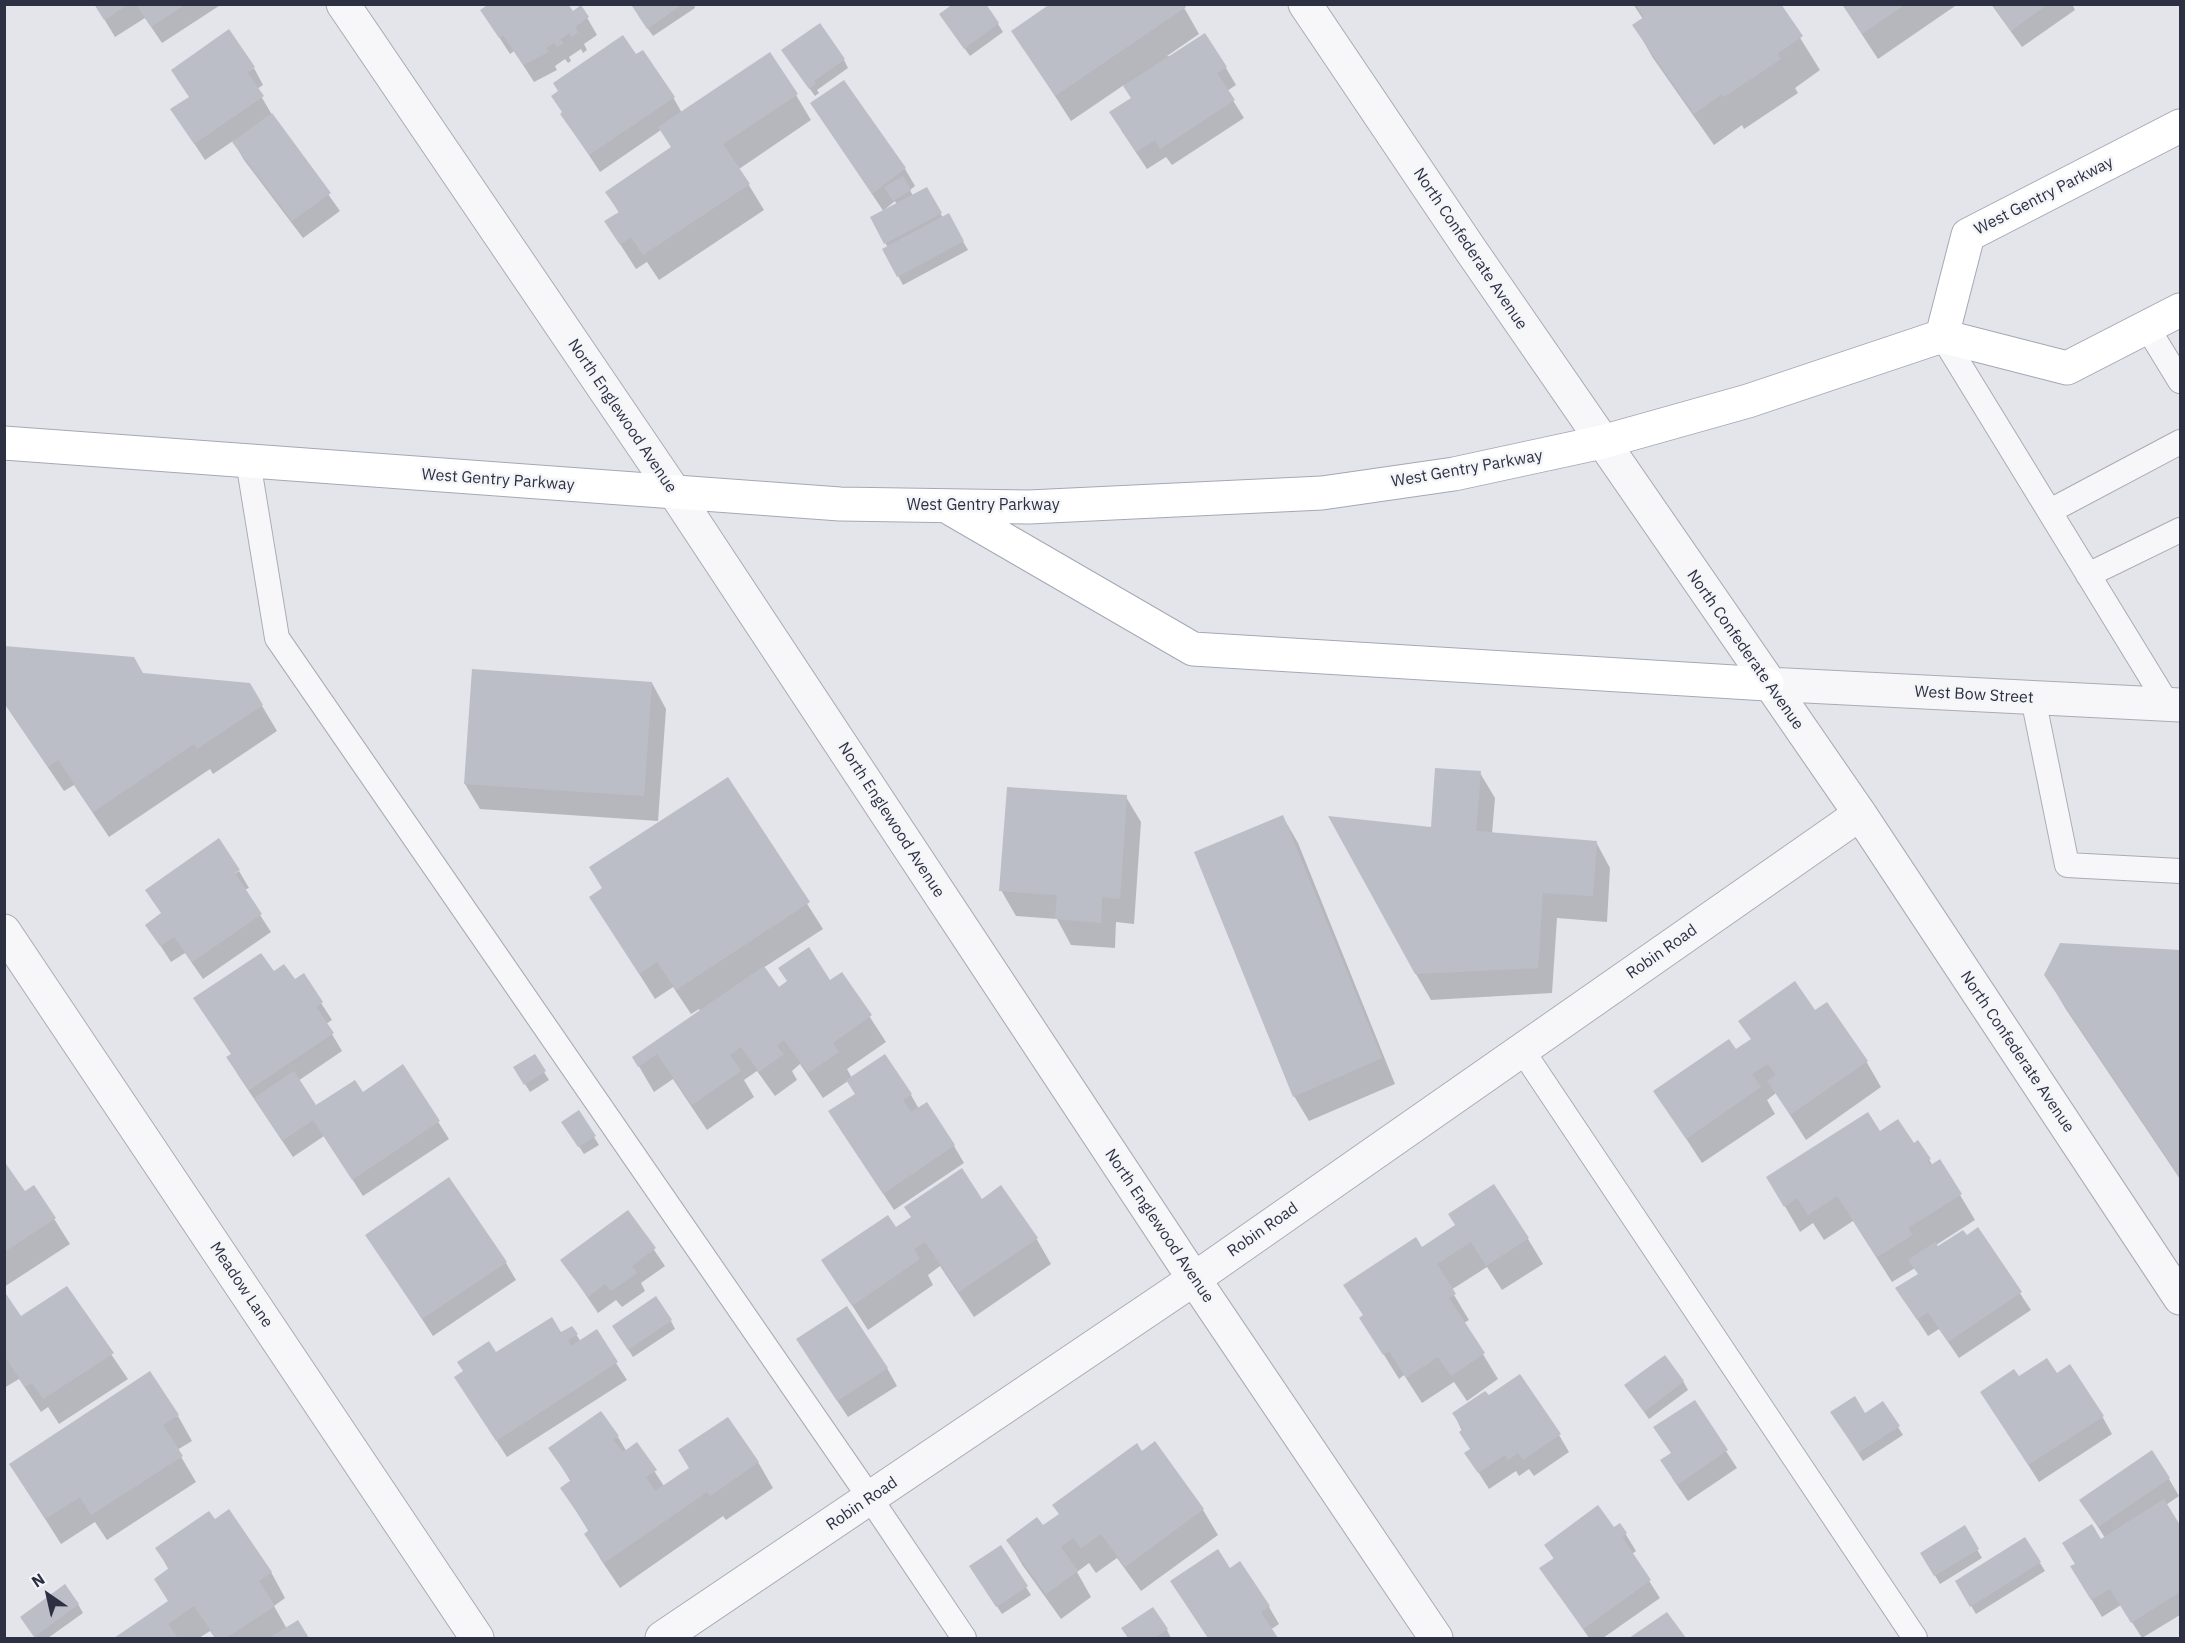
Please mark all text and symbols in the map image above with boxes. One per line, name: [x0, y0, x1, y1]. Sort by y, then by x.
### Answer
street label: West Gentry Parkway: [1971, 153, 2117, 239]
street label: North Confederate Avenue: [1409, 165, 1531, 333]
street label: North Englewood Avenue: [563, 336, 681, 496]
street label: West Gentry Parkway: [1390, 446, 1544, 492]
street label: West Gentry Parkway: [421, 465, 575, 495]
street label: West Gentry Parkway: [906, 495, 1060, 515]
street label: North Confederate Avenue: [1682, 566, 1808, 734]
street label: West Bow Street: [1914, 682, 2034, 708]
street label: North Englewood Avenue: [834, 739, 948, 901]
street label: Robin Road: [1623, 921, 1701, 983]
street label: North Confederate Avenue: [1956, 968, 2078, 1136]
street label: North Englewood Avenue: [1100, 1146, 1218, 1306]
street label: Robin Road: [1224, 1199, 1302, 1261]
street label: Meadow Lane: [205, 1239, 277, 1331]
street label: Robin Road: [823, 1473, 901, 1535]
north arrow: [18, 1565, 78, 1625]
text: N: [28, 1569, 48, 1592]

